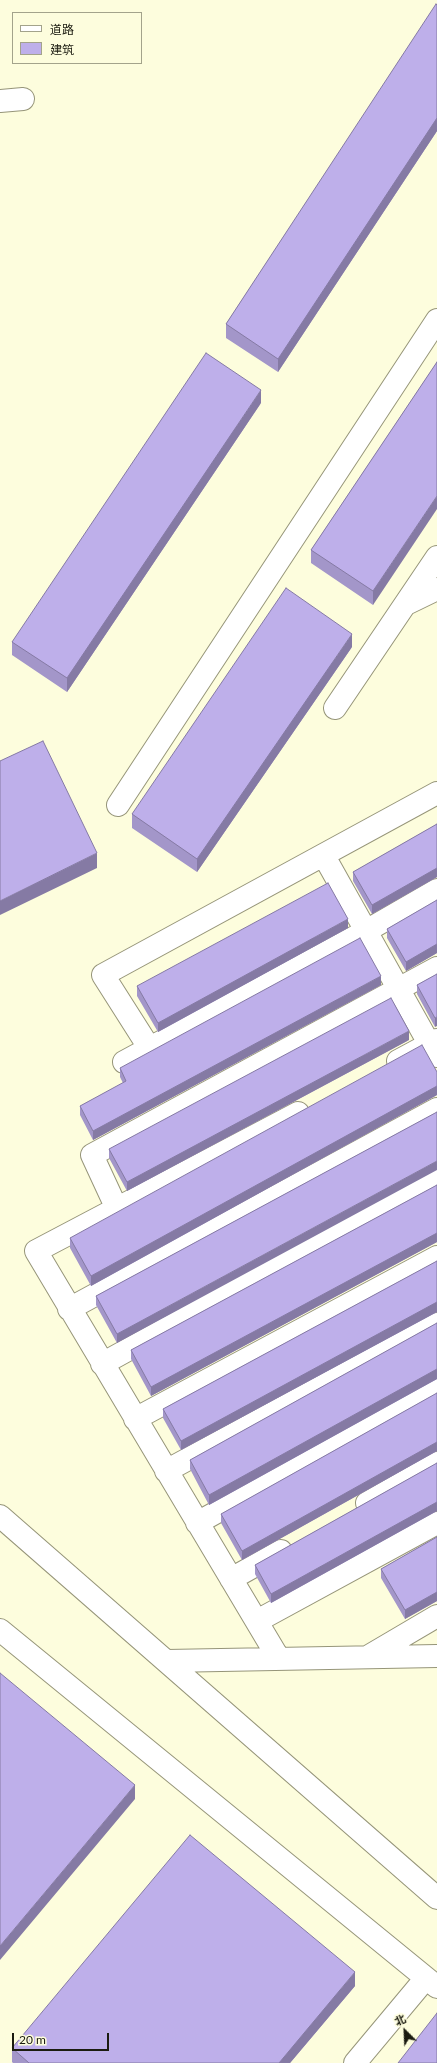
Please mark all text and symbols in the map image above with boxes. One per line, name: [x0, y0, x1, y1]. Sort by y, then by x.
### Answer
legend: [12, 12, 142, 64]
text: 道路: [50, 22, 74, 37]
text: 建筑: [50, 42, 74, 57]
north arrow: [385, 2011, 425, 2051]
text: 北: [392, 2011, 408, 2028]
scale bar: [14, 2025, 111, 2051]
text: 20 m: [19, 2032, 46, 2047]

